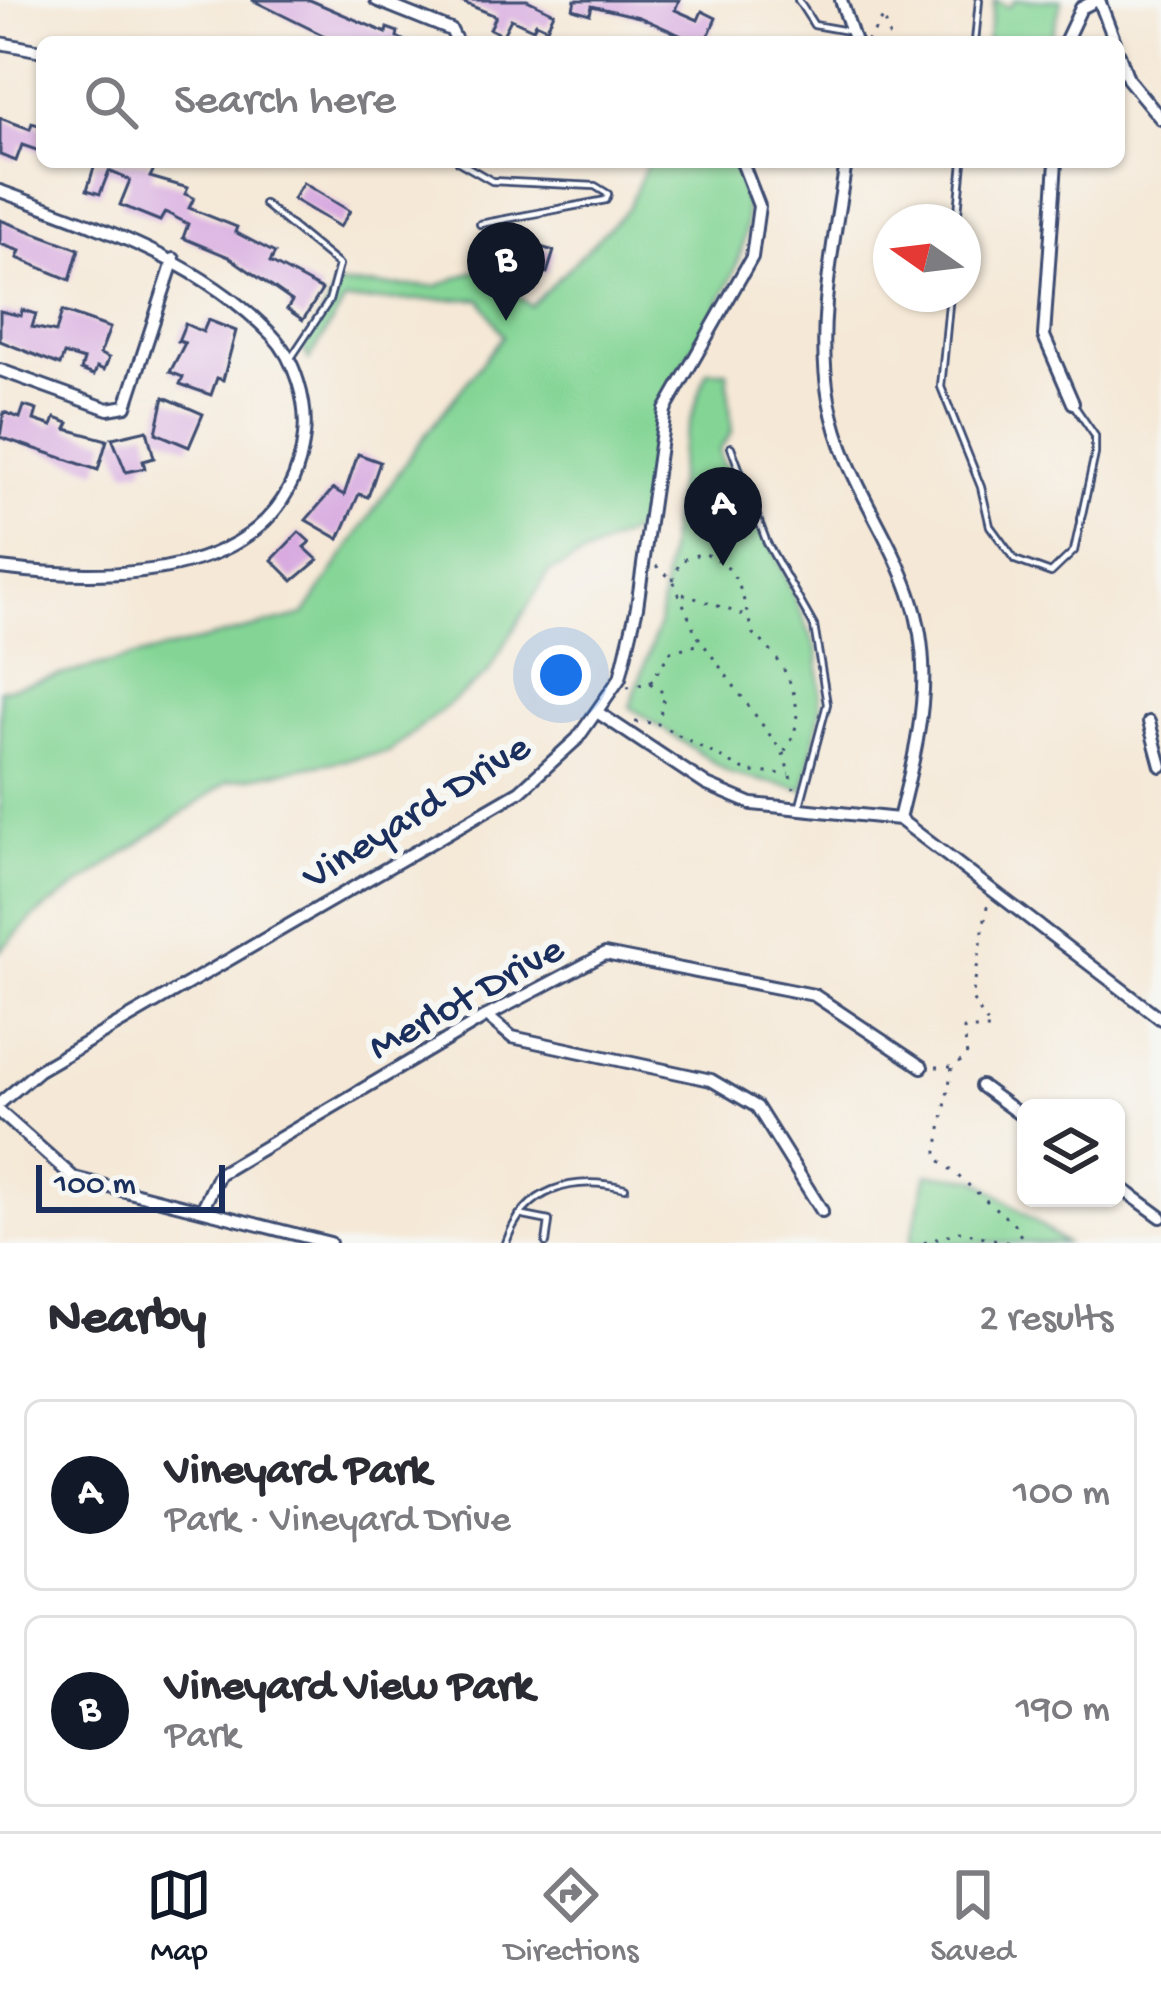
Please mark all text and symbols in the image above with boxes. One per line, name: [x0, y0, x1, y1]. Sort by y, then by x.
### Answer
search box: [36, 36, 1125, 168]
icon: search: [78, 69, 144, 135]
text: Search here: [174, 76, 396, 129]
north arrow: [873, 204, 981, 312]
pin: B: [467, 222, 545, 321]
pin: A: [684, 467, 762, 566]
your location: [531, 645, 591, 705]
street label: Vineyard Drive: [294, 724, 542, 904]
street label: Merlot Drive: [362, 926, 575, 1074]
map controls: [1017, 1099, 1125, 1207]
button: layers: [1017, 1099, 1125, 1207]
scale bar: [36, 1159, 225, 1212]
text: 100 m: [54, 1167, 136, 1205]
text: Nearby: [48, 1291, 206, 1351]
text: 2 results: [979, 1298, 1113, 1344]
text: Vineyard Park: [165, 1446, 430, 1499]
text: A: [78, 1472, 102, 1518]
text: 100 m: [1013, 1472, 1110, 1518]
text: Park · Vineyard Drive: [165, 1499, 511, 1545]
text: Vineyard View Park: [165, 1662, 534, 1715]
text: B: [80, 1688, 100, 1734]
text: 190 m: [1016, 1688, 1110, 1734]
text: Park: [165, 1715, 239, 1761]
tab: Map: [146, 1862, 212, 1972]
tab: Directions: [504, 1862, 638, 1972]
tab: Saved: [930, 1862, 1015, 1972]

